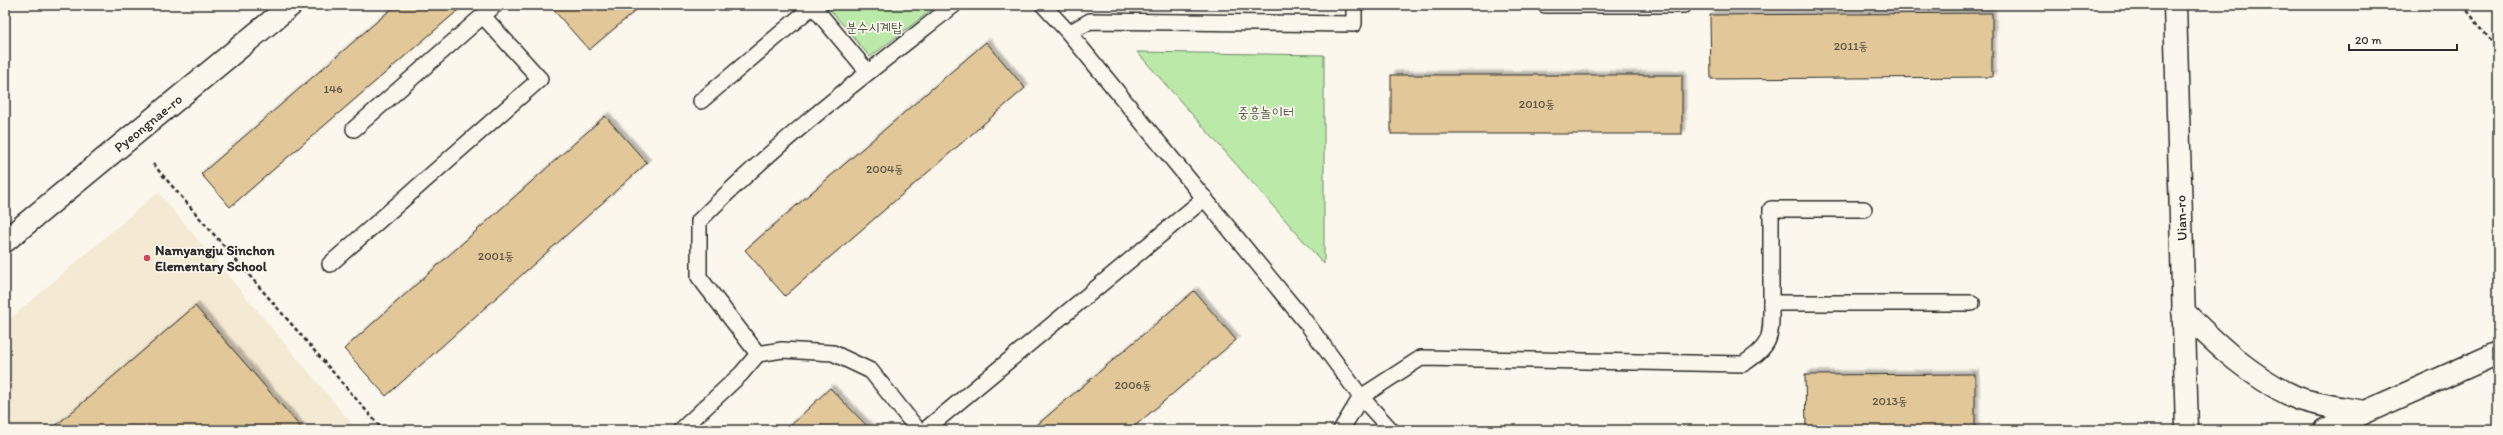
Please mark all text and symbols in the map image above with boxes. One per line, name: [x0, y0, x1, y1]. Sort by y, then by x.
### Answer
park label: 분수시계탑: [846, 19, 903, 36]
scale bar: [2349, 26, 2457, 52]
text: 20 m: [2355, 33, 2382, 47]
house number: 2011동: [1834, 39, 1868, 53]
house number: 146: [323, 82, 343, 96]
street label: Pyeongnae-ro: [111, 91, 186, 156]
house number: 2010동: [1519, 97, 1555, 111]
park label: 중흥놀이터: [1238, 104, 1294, 121]
house number: 2004동: [866, 162, 904, 176]
street label: Uian-ro: [2172, 195, 2191, 241]
place label: Namyangju Sinchon Elementary School: [155, 242, 275, 275]
house number: 2001동: [478, 249, 514, 263]
marker: Namyangju Sinchon Elementary School: [142, 253, 152, 263]
house number: 2006동: [1114, 378, 1152, 392]
house number: 2013동: [1872, 394, 1908, 408]

